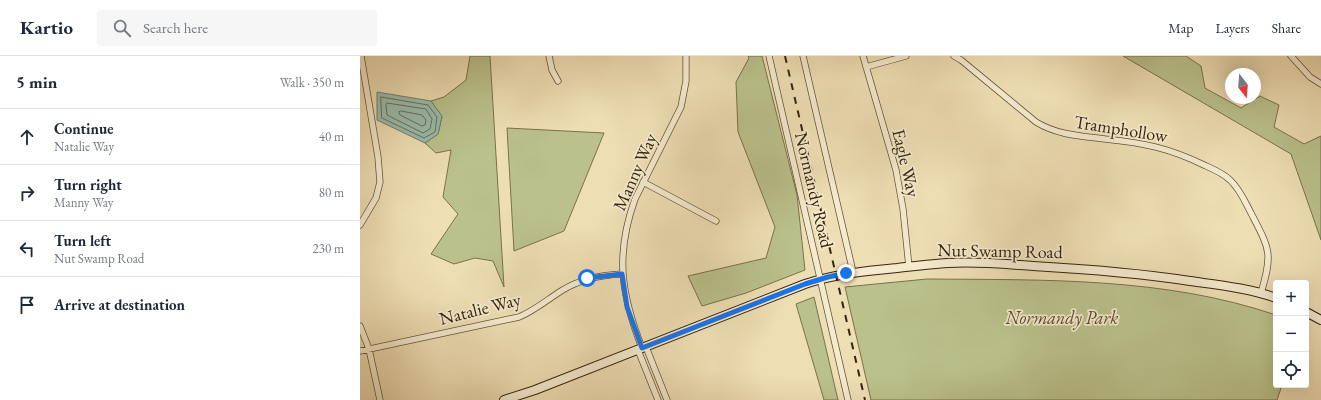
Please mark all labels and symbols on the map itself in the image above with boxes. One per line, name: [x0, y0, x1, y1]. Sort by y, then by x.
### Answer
north arrow: [1225, 68, 1261, 104]
street label: Tramphollow: [1073, 110, 1170, 147]
street label: Eagle Way: [887, 127, 926, 199]
street label: Manny Way: [607, 129, 662, 214]
street label: Normandy Road: [790, 130, 839, 251]
street label: Nut Swamp Road: [937, 238, 1064, 263]
route end: [837, 264, 855, 282]
route start: [578, 269, 596, 287]
street label: Natalie Way: [437, 287, 523, 330]
park label: Normandy Park: [1005, 306, 1118, 330]

